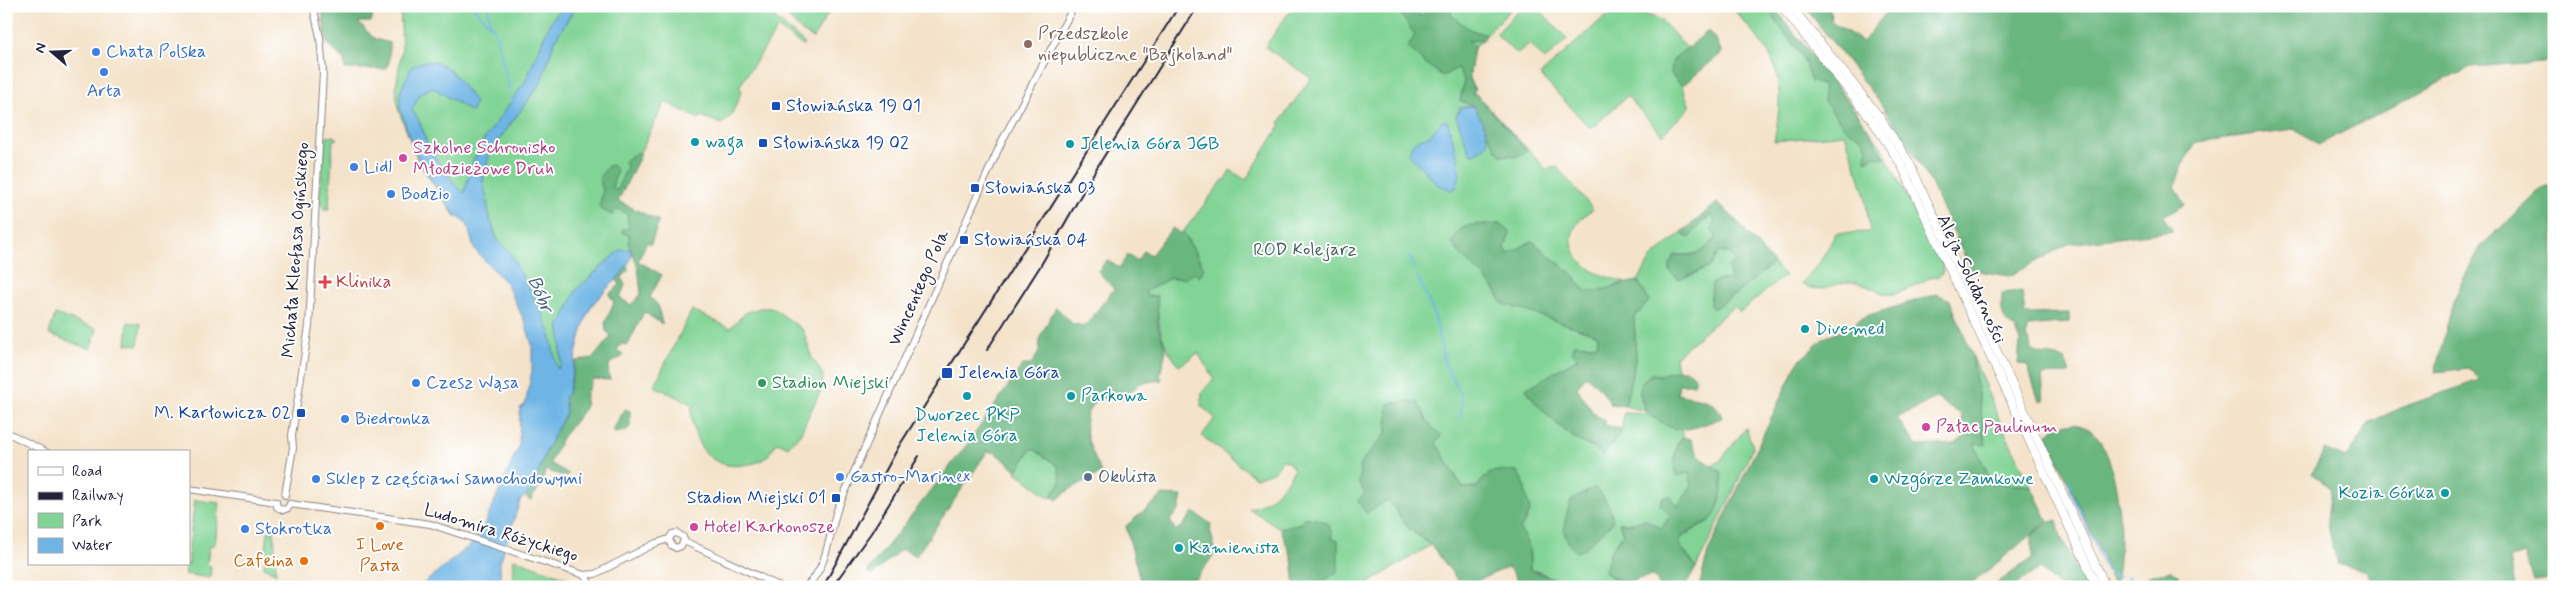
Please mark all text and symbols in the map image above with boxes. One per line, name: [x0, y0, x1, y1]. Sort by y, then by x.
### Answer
place label: Przedszkole niepubliczne "Bajkoland": [1038, 22, 1233, 67]
north arrow: [28, 28, 78, 78]
marker: Przedszkole niepubliczne "Bajkoland": [1022, 38, 1034, 50]
place label: Chata Polska: [106, 40, 206, 64]
text: N: [31, 41, 51, 55]
marker: Chata Polska: [90, 46, 102, 58]
marker: Arta: [98, 66, 110, 78]
place label: Arta: [87, 79, 121, 103]
place label: Słowiańska 19 01: [786, 94, 921, 118]
marker: Słowiańska 19 01: [770, 100, 782, 112]
place label: waga: [705, 130, 744, 156]
place label: Słowiańska 19 02: [773, 131, 909, 155]
place label: Jelenia Góra JGB: [1080, 132, 1219, 156]
place label: Szkolne Schronisko Młodzieżowe Druh: [413, 136, 556, 181]
marker: waga: [689, 136, 701, 148]
marker: Słowiańska 19 02: [757, 137, 769, 149]
marker: Jelenia Góra JGB: [1064, 138, 1076, 150]
street label: Michała Kleofasa Ogińskiego: [276, 141, 317, 359]
marker: Szkolne Schronisko Młodzieżowe Druh: [397, 152, 409, 164]
place label: Lidl: [364, 155, 392, 179]
marker: Lidl: [348, 161, 360, 173]
place label: Słowiańska 03: [985, 176, 1096, 200]
place label: Bodzio: [401, 182, 449, 206]
marker: Słowiańska 03: [969, 182, 981, 194]
marker: Bodzio: [385, 188, 397, 200]
street label: Aleja Solidarności: [1931, 211, 2011, 347]
street label: Wincentego Pola: [883, 226, 956, 350]
place label: Słowiańska 04: [974, 228, 1088, 252]
marker: Słowiańska 04: [958, 234, 970, 246]
park label: ROD Kolejarz: [1253, 238, 1357, 262]
place label: Klinika: [336, 270, 391, 294]
water label: Bóbr: [521, 272, 560, 319]
marker: Klinika: [318, 275, 332, 289]
place label: Divemed: [1815, 317, 1885, 341]
marker: Divemed: [1799, 323, 1811, 335]
place label: Jelenia Góra: [958, 361, 1060, 385]
marker: Jelenia Góra: [940, 366, 954, 380]
place label: Czesz Wąsa: [426, 371, 519, 395]
place label: Stadion Miejski: [772, 371, 889, 395]
marker: Czesz Wąsa: [410, 377, 422, 389]
marker: Stadion Miejski: [756, 377, 768, 389]
place label: Parkowa: [1081, 384, 1147, 408]
marker: Dworzec PKP Jelenia Góra: [961, 390, 973, 402]
marker: Parkowa: [1065, 390, 1077, 402]
place label: M. Karłowicza 02: [154, 401, 291, 425]
place label: Dworzec PKP Jelenia Góra: [914, 403, 1020, 448]
marker: M. Karłowicza 02: [295, 407, 307, 419]
place label: Biedronka: [355, 407, 430, 431]
marker: Biedronka: [339, 413, 351, 425]
place label: Pałac Paulinum: [1936, 415, 2058, 439]
marker: Pałac Paulinum: [1920, 421, 1932, 433]
legend: [28, 450, 190, 566]
text: Road: [72, 462, 102, 482]
place label: Gastro-Marinex: [850, 465, 971, 489]
place label: Okulista: [1098, 465, 1157, 489]
place label: Sklep z częściami samochodowymi: [326, 467, 582, 491]
place label: Wzgórze Zamkowe: [1884, 467, 2034, 492]
marker: Gastro-Marinex: [834, 471, 846, 483]
marker: Okulista: [1082, 471, 1094, 483]
marker: Sklep z częściami samochodowymi: [310, 473, 322, 485]
marker: Wzgórze Zamkowe: [1868, 473, 1880, 485]
place label: Kozia Górka: [2338, 481, 2435, 505]
text: Railway: [72, 486, 124, 506]
place label: Stadion Miejski 01: [687, 486, 826, 510]
marker: Kozia Górka: [2439, 487, 2451, 499]
marker: Stadion Miejski 01: [830, 492, 842, 504]
street label: Ludomira Różyckiego: [421, 498, 581, 568]
text: Park: [72, 512, 102, 532]
place label: Hotel Karkonosze: [704, 515, 835, 539]
place label: Stokrotka: [255, 517, 332, 541]
marker: I Love Pasta: [374, 520, 386, 532]
marker: Hotel Karkonosze: [688, 521, 700, 533]
marker: Stokrotka: [239, 523, 251, 535]
place label: I Love Pasta: [356, 533, 404, 578]
text: Water: [72, 536, 112, 556]
place label: Kamienista: [1189, 536, 1280, 560]
marker: Kamienista: [1173, 542, 1185, 554]
place label: Cafeina: [233, 549, 294, 573]
marker: Cafeina: [298, 555, 310, 567]

